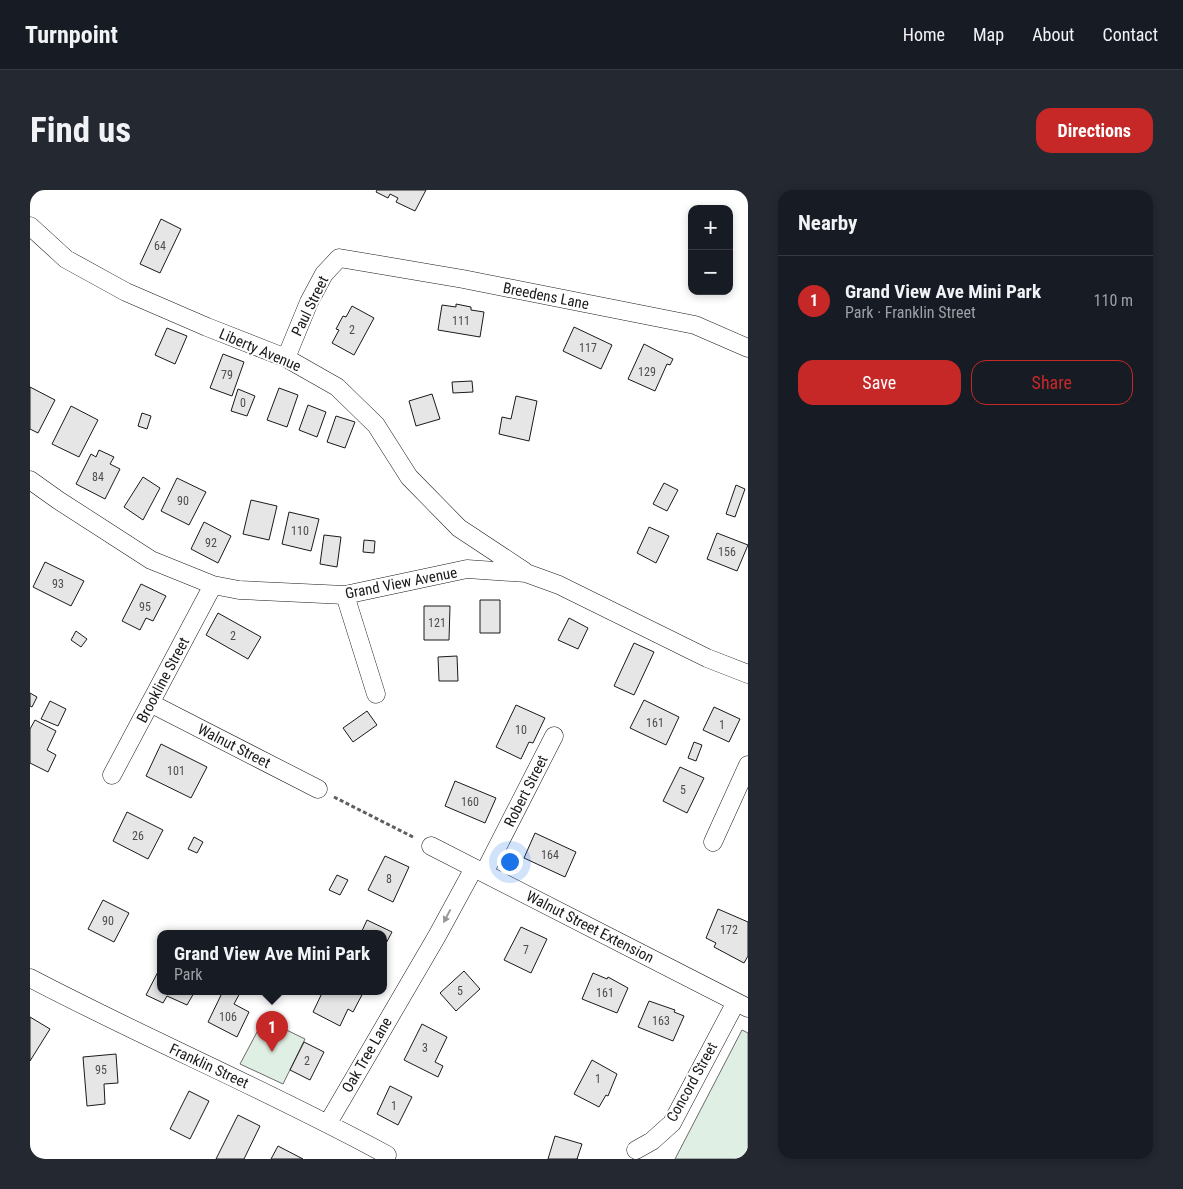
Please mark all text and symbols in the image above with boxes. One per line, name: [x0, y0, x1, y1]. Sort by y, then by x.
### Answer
text: Turnpoint: [25, 21, 118, 49]
text: Home: [903, 24, 945, 45]
text: Map: [973, 24, 1004, 45]
text: About: [1032, 24, 1074, 45]
text: Contact: [1102, 24, 1158, 45]
button: Directions: [1036, 108, 1153, 153]
text: Find us: [30, 110, 131, 151]
map controls: [688, 205, 733, 295]
button: +: [688, 205, 733, 250]
text: Nearby: [798, 211, 857, 235]
house number: 64: [154, 239, 166, 253]
button: −: [688, 250, 733, 295]
street label: Paul Street: [288, 273, 332, 339]
street label: Breedens Lane: [501, 279, 591, 313]
text: Grand View Ave Mini Park: [845, 280, 1041, 303]
text: 1: [810, 291, 818, 310]
text: 110 m: [1094, 291, 1133, 310]
text: Park · Franklin Street: [845, 303, 976, 322]
house number: 111: [452, 314, 470, 328]
house number: 2: [349, 323, 355, 337]
street label: Liberty Avenue: [216, 325, 304, 375]
house number: 117: [579, 341, 597, 355]
button: Save: [798, 360, 961, 405]
button: Share: [971, 360, 1133, 405]
house number: 129: [638, 365, 656, 379]
house number: 79: [221, 368, 233, 382]
house number: 0: [240, 396, 246, 410]
house number: 84: [92, 470, 104, 484]
house number: 90: [177, 494, 189, 508]
house number: 110: [291, 524, 309, 538]
house number: 92: [205, 536, 217, 550]
house number: 156: [718, 545, 736, 559]
street label: Grand View Avenue: [343, 563, 459, 603]
house number: 93: [52, 577, 64, 591]
house number: 95: [139, 600, 151, 614]
house number: 121: [428, 616, 446, 630]
house number: 2: [230, 629, 236, 643]
street label: Brookline Street: [133, 634, 193, 726]
house number: 161: [646, 716, 664, 730]
house number: 1: [719, 718, 725, 732]
street label: Walnut Street: [195, 720, 273, 772]
house number: 10: [515, 723, 527, 737]
street label: Robert Street: [500, 752, 552, 830]
house number: 101: [167, 764, 185, 778]
house number: 5: [680, 783, 686, 797]
house number: 160: [461, 795, 479, 809]
house number: 26: [132, 829, 144, 843]
house number: 164: [541, 848, 559, 862]
your location: [497, 849, 523, 875]
house number: 8: [386, 872, 392, 886]
street label: Walnut Street Extension: [523, 887, 657, 967]
one-way arrow: [443, 909, 451, 923]
house number: 90: [102, 914, 114, 928]
house number: 172: [720, 923, 738, 937]
popup: [157, 930, 387, 995]
text: Grand View Ave Mini Park: [174, 942, 370, 965]
house number: 7: [523, 943, 529, 957]
text: Park: [174, 965, 203, 984]
house number: 5: [457, 984, 463, 998]
house number: 161: [596, 986, 614, 1000]
house number: 106: [219, 1010, 237, 1024]
pin: 1: [256, 1011, 288, 1052]
street label: Oak Tree Lane: [338, 1014, 396, 1096]
house number: 163: [652, 1014, 670, 1028]
street label: Concord Street: [663, 1039, 721, 1125]
street label: Franklin Street: [167, 1040, 251, 1092]
house number: 3: [422, 1041, 428, 1055]
house number: 2: [304, 1054, 310, 1068]
house number: 95: [95, 1063, 107, 1077]
house number: 1: [595, 1072, 601, 1086]
house number: 1: [391, 1099, 397, 1113]

